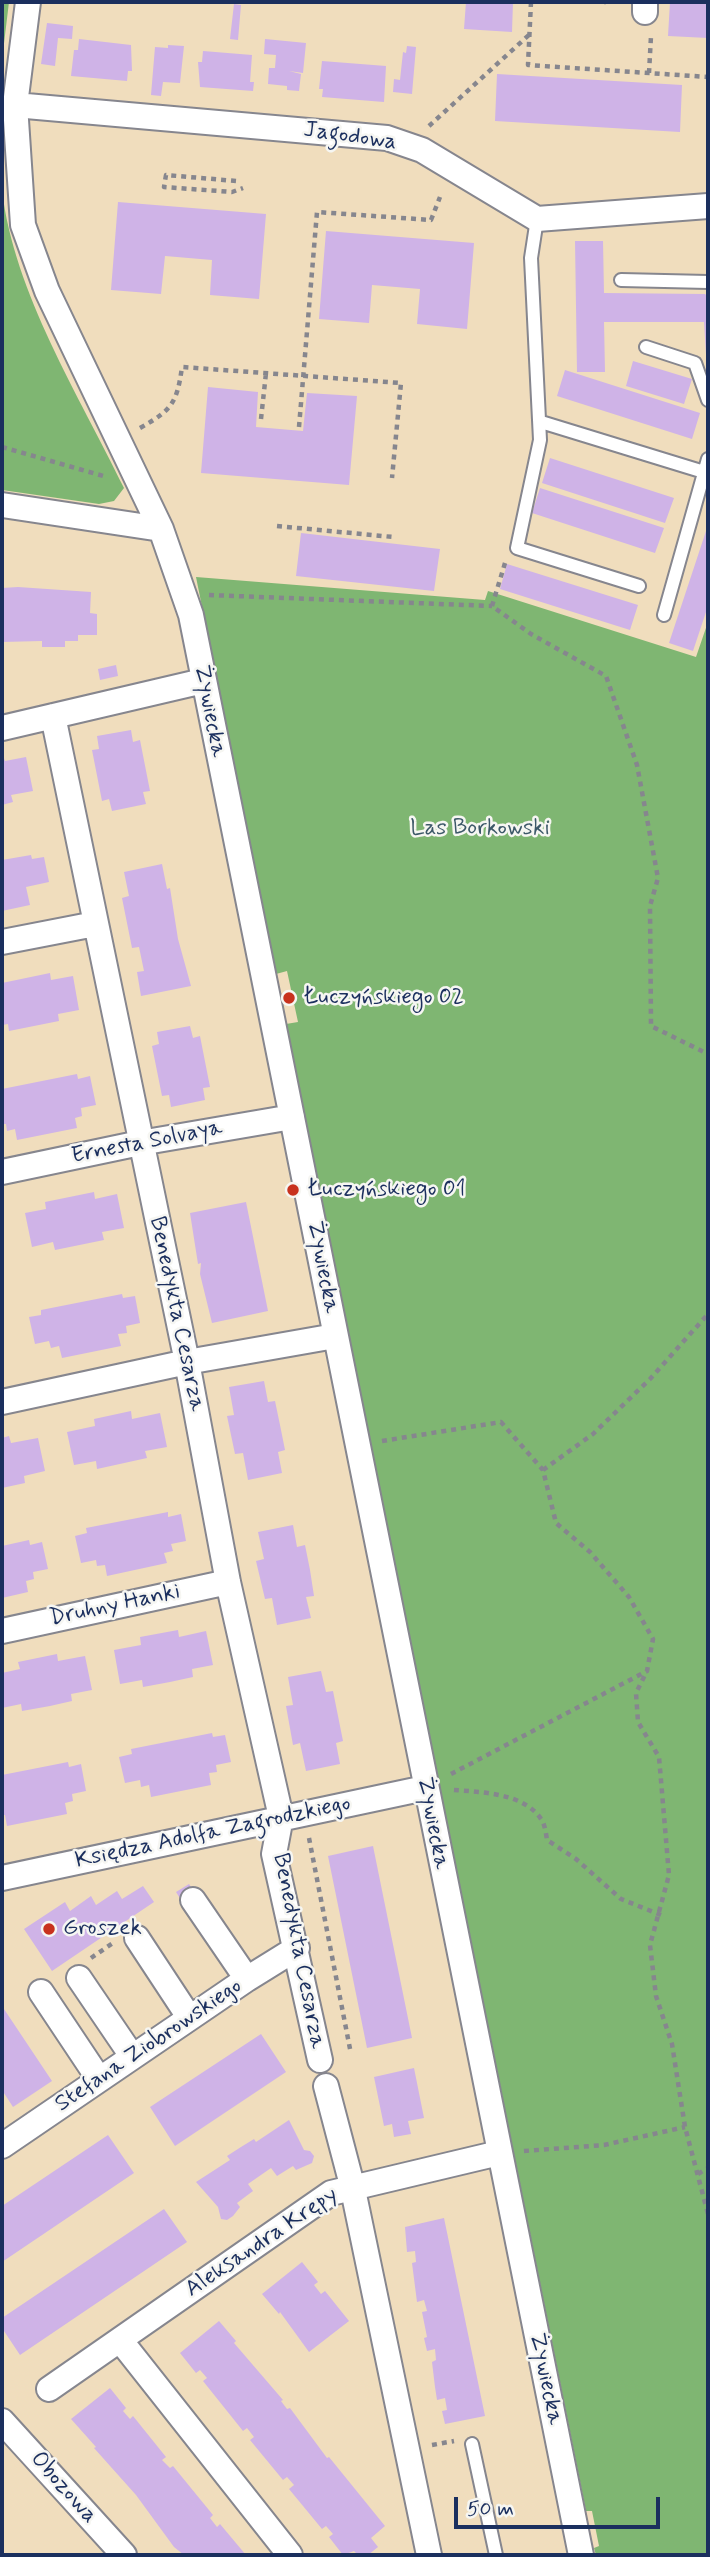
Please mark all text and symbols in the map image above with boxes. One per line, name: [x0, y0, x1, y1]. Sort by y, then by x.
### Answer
street label: Jagodowa: [302, 117, 398, 157]
street label: Żywiecka: [187, 663, 231, 759]
park label: Las Borkowski: [410, 815, 550, 843]
place label: Łuczyńskiego 02: [303, 984, 464, 1012]
marker: Łuczyńskiego 02: [281, 990, 297, 1006]
street label: Ernesta Solvaya: [69, 1115, 225, 1171]
place label: Łuczyńskiego 01: [307, 1176, 466, 1204]
marker: Łuczyńskiego 01: [285, 1182, 301, 1198]
street label: Benedykta Cesarza: [142, 1214, 210, 1414]
street label: Żywiecka: [300, 1219, 344, 1315]
street label: Druhny Hanki: [47, 1579, 183, 1633]
street label: Żywiecka: [410, 1775, 454, 1871]
street label: Księdza Adolfa Zagrodzkiego: [73, 1790, 353, 1876]
street label: Benedykta Cesarza: [266, 1851, 330, 2051]
place label: Groszek: [63, 1915, 142, 1943]
marker: Groszek: [41, 1921, 57, 1937]
street label: Stefana Ziobrowskiego: [50, 1973, 248, 2119]
street label: Aleksandra Krępy: [181, 2182, 343, 2304]
street label: Żywiecka: [522, 2331, 568, 2427]
street label: Obozowa: [23, 2446, 103, 2530]
scale bar: [458, 2484, 664, 2528]
text: 50 m: [467, 2495, 514, 2523]

